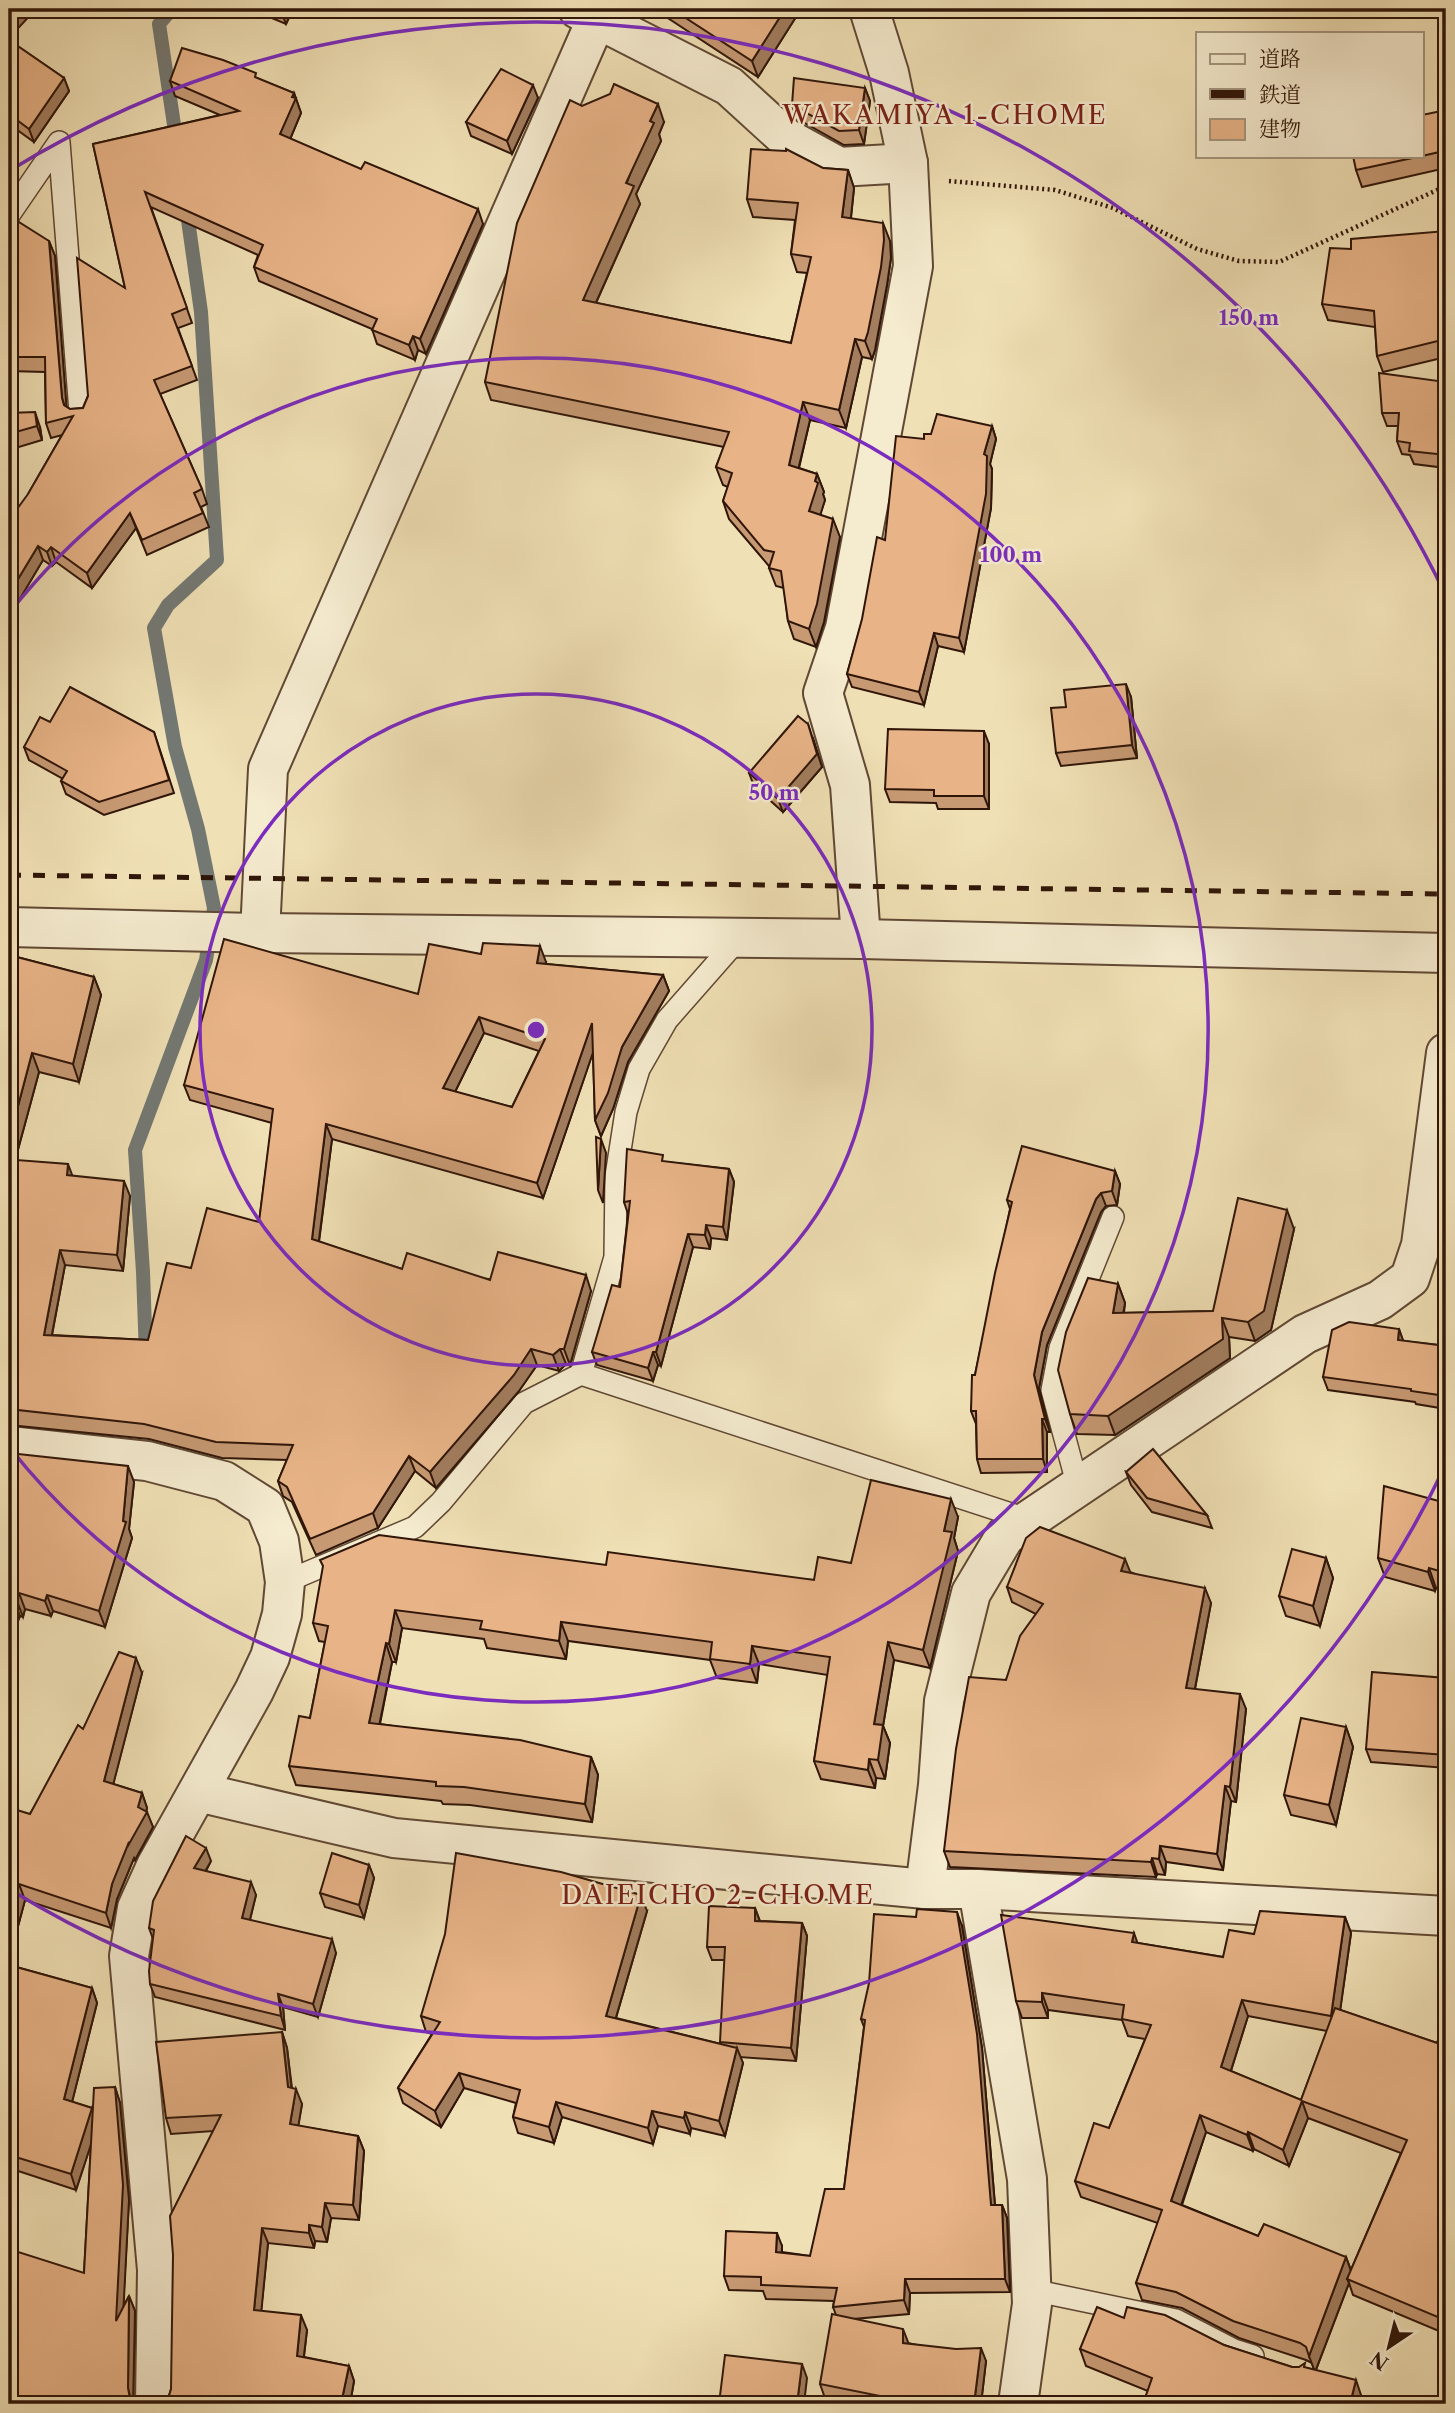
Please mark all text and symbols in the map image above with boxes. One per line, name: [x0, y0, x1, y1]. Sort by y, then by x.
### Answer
legend: [1196, 32, 1424, 158]
text: 道路: [1259, 46, 1301, 71]
text: 鉄道: [1259, 82, 1301, 107]
district label: WAKAMIYA 1-CHOME: [781, 99, 1108, 131]
text: 建物: [1259, 116, 1301, 141]
text: 150 m: [1219, 305, 1279, 330]
text: 100 m: [980, 542, 1042, 567]
text: 50 m: [748, 780, 800, 805]
centre of rings: [524, 1018, 548, 1042]
district label: DAIEICHO 2-CHOME: [561, 1879, 875, 1911]
north arrow: [1354, 2312, 1424, 2382]
text: N: [1366, 2346, 1393, 2375]

